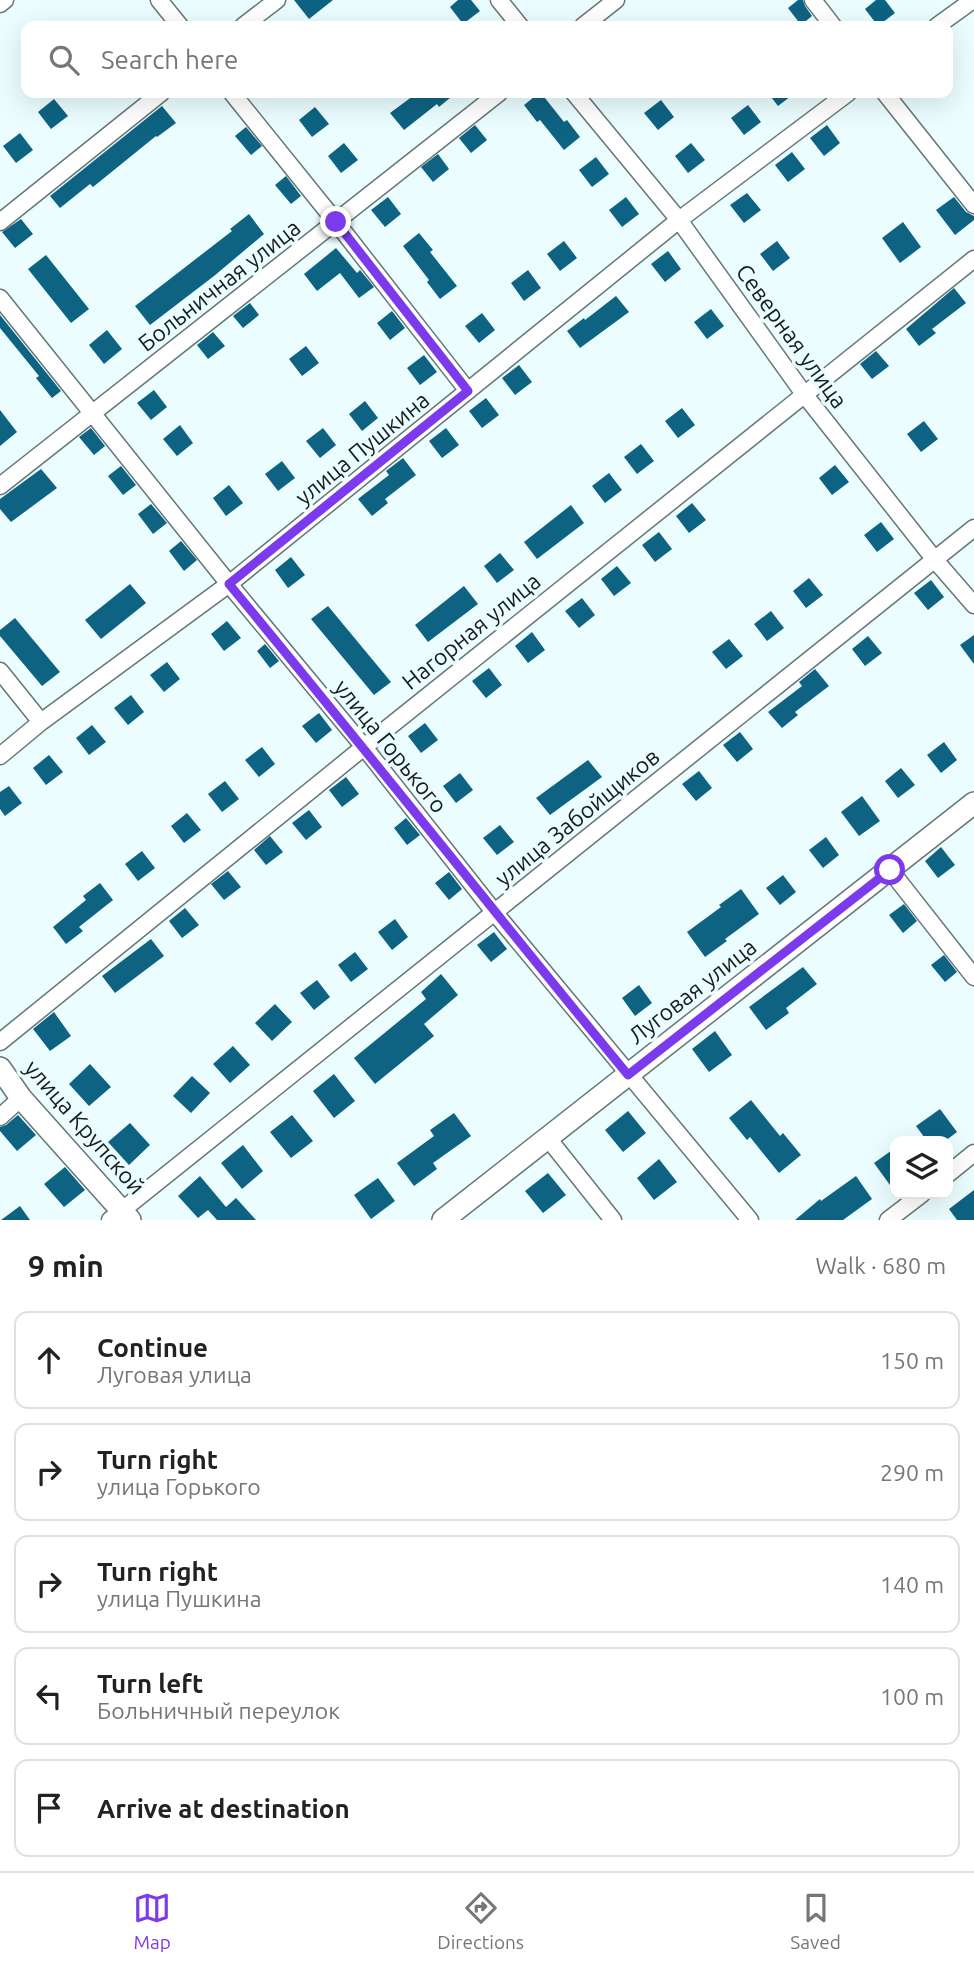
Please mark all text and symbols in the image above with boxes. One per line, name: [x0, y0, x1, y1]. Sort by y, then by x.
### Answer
search box: [21, 21, 953, 98]
icon: search: [45, 41, 83, 79]
text: Search here: [101, 45, 238, 74]
route end: [320, 206, 351, 237]
street label: Больничная улица: [133, 214, 305, 356]
street label: Северная улица: [731, 259, 853, 413]
street label: улица Пушкина: [290, 387, 434, 509]
street label: Нагорная улица: [397, 568, 545, 694]
street label: улица Горького: [330, 675, 452, 817]
street label: улица Забойщиков: [490, 743, 664, 891]
route start: [874, 854, 905, 885]
street label: Луговая улица: [623, 933, 761, 1049]
street label: улица Крупской: [20, 1055, 150, 1199]
map controls: [890, 1136, 953, 1199]
button: layers: [890, 1136, 953, 1199]
text: 9 min: [28, 1249, 104, 1283]
text: Walk · 680 m: [815, 1253, 946, 1278]
text: Continue: [97, 1333, 208, 1362]
icon: ahead: [30, 1341, 68, 1379]
text: 150 m: [880, 1348, 944, 1373]
text: Луговая улица: [97, 1362, 252, 1387]
text: Turn right: [97, 1445, 218, 1474]
icon: right: [30, 1453, 68, 1491]
text: 290 m: [880, 1460, 944, 1485]
text: улица Горького: [97, 1474, 261, 1499]
text: Turn right: [97, 1557, 218, 1586]
icon: right: [30, 1565, 68, 1603]
text: 140 m: [880, 1572, 944, 1597]
text: улица Пушкина: [97, 1586, 262, 1611]
text: Turn left: [97, 1669, 203, 1698]
icon: left: [30, 1677, 68, 1715]
text: 100 m: [880, 1684, 944, 1709]
text: Больничный переулок: [97, 1698, 340, 1723]
icon: arrive: [30, 1789, 68, 1827]
text: Arrive at destination: [97, 1794, 350, 1823]
tab: Map: [133, 1889, 171, 1953]
tab: Directions: [437, 1889, 524, 1953]
tab: Saved: [790, 1889, 841, 1953]

